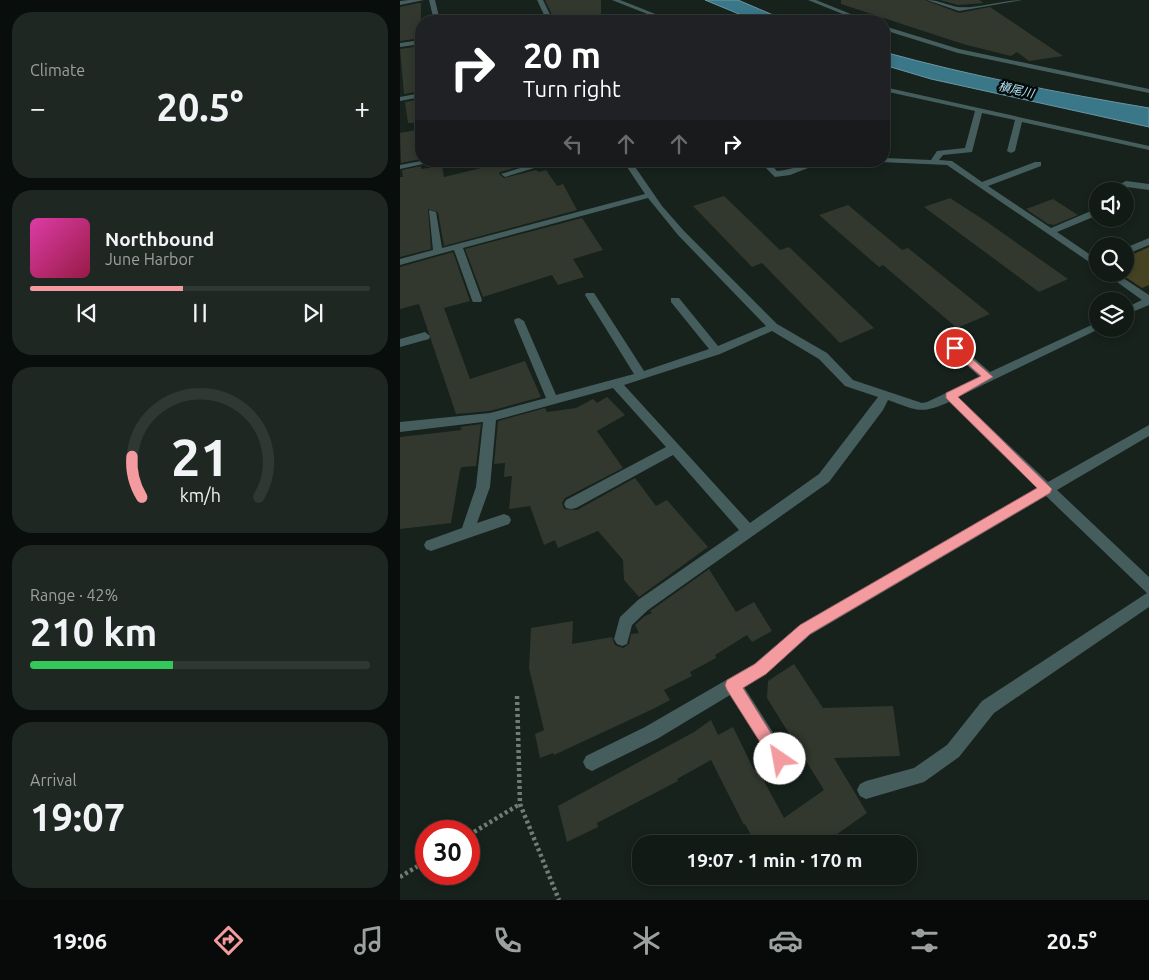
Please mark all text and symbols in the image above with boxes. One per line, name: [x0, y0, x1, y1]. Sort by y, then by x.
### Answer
icon: right: [440, 35, 505, 100]
text: 20 m: [523, 35, 601, 75]
text: Climate: [30, 61, 85, 79]
text: Turn right: [523, 76, 621, 101]
water label: 槇尾川: [997, 79, 1037, 100]
text: 20.5°: [156, 86, 244, 128]
text: −: [30, 92, 46, 123]
text: +: [354, 92, 370, 123]
icon: left: [559, 130, 587, 158]
icon: ahead: [612, 130, 640, 158]
icon: ahead: [665, 130, 693, 158]
icon: right: [718, 130, 746, 158]
map controls: [1089, 182, 1134, 337]
button: sound: [1089, 182, 1134, 227]
text: Northbound: [105, 228, 214, 250]
button: search: [1089, 237, 1134, 282]
text: June Harbor: [105, 250, 194, 268]
button: layers: [1089, 292, 1134, 337]
icon: previous: [73, 299, 101, 327]
icon: pause: [186, 299, 214, 327]
icon: next: [299, 299, 327, 327]
pin: [934, 327, 976, 369]
icon: arrive: [941, 334, 969, 362]
text: 21: [171, 428, 229, 486]
text: km/h: [179, 485, 221, 505]
text: Range · 42%: [30, 586, 118, 604]
text: 210 km: [30, 611, 157, 653]
position arrow: [753, 732, 805, 784]
text: Arrival: [30, 771, 77, 789]
text: 19:07: [30, 796, 125, 838]
speed limit sign: 30: [415, 820, 480, 885]
text: 19:07 · 1 min · 170 m: [687, 849, 862, 871]
icon: directions: [211, 923, 246, 958]
icon: music: [351, 923, 386, 958]
icon: phone: [490, 923, 525, 958]
icon: climate: [629, 923, 664, 958]
icon: car: [768, 923, 803, 958]
icon: filters: [907, 923, 942, 958]
text: 19:06: [52, 928, 107, 953]
text: 20.5°: [1046, 928, 1097, 953]

